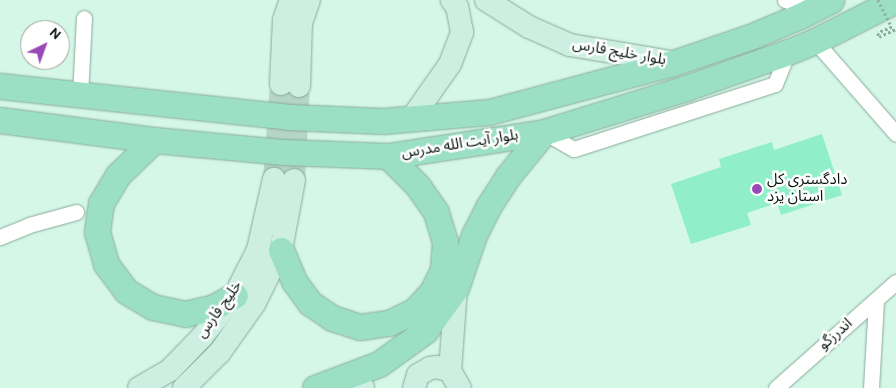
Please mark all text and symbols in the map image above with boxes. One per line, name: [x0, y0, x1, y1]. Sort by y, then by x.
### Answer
north arrow: [20, 20, 70, 70]
text: N: [45, 25, 64, 44]
street label: بلوار خلیج فارس: [571, 36, 667, 70]
street label: بلوار آیت الله مدرس: [400, 127, 520, 163]
place label: دادگستری کل استان یزد: [767, 171, 847, 206]
marker: دادگستری کل استان یزد: [751, 183, 763, 195]
street label: خلیج فارس: [193, 278, 247, 342]
street label: اندرزگو: [815, 315, 857, 355]

